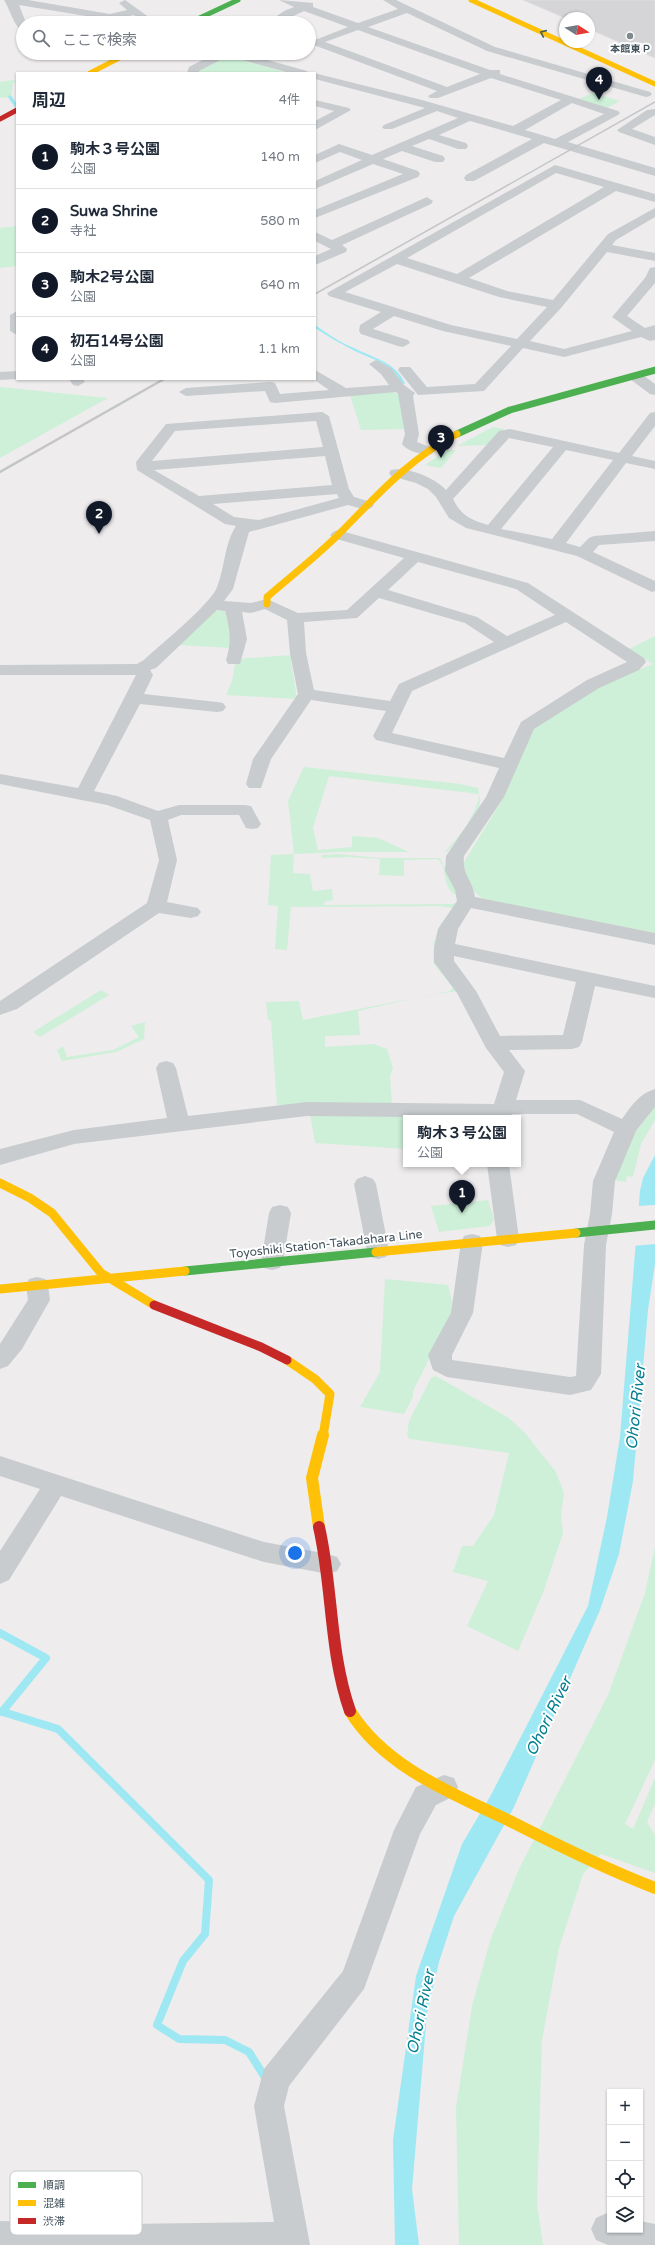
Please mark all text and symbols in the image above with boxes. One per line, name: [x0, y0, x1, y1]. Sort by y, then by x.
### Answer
north arrow: [559, 12, 595, 48]
search box: [16, 16, 316, 60]
icon: search: [30, 27, 52, 49]
one-way arrow: [540, 30, 548, 38]
text: ここで検索: [62, 31, 137, 49]
marker: 本館東 P: [625, 31, 635, 41]
place label: 本館東 P: [609, 43, 650, 55]
pin: 4: [586, 67, 612, 100]
text: 周辺: [32, 90, 66, 111]
text: 4件: [279, 92, 300, 108]
text: 駒木３号公園: [70, 140, 160, 158]
text: 1: [41, 149, 49, 165]
text: 140 m: [260, 149, 300, 165]
text: 公園: [70, 161, 96, 177]
text: Suwa Shrine: [70, 202, 158, 220]
text: 2: [41, 213, 49, 229]
text: 580 m: [260, 213, 300, 229]
text: 寺社: [70, 223, 96, 239]
text: 駒木2号公園: [70, 268, 154, 286]
text: 3: [41, 277, 49, 293]
text: 640 m: [260, 277, 300, 293]
text: 公園: [70, 289, 96, 305]
text: 初石14号公園: [70, 332, 164, 350]
text: 4: [41, 341, 49, 357]
text: 1.1 km: [258, 341, 300, 357]
text: 公園: [70, 353, 96, 369]
pin: 3: [428, 425, 454, 458]
pin: 2: [86, 501, 112, 534]
popup: [403, 1115, 521, 1167]
text: 駒木３号公園: [417, 1124, 507, 1142]
text: 公園: [417, 1145, 443, 1161]
pin: 1: [449, 1180, 475, 1213]
street label: Toyoshiki Station-Takadahara Line: [229, 1227, 423, 1261]
water label: Ohori River: [622, 1362, 651, 1451]
your location: [285, 1543, 305, 1563]
water label: Ohori River: [521, 1672, 577, 1759]
water label: Ohori River: [402, 1966, 440, 2056]
map controls: [607, 2089, 643, 2233]
button: +: [607, 2089, 643, 2125]
button: −: [607, 2125, 643, 2161]
button: locate: [607, 2161, 643, 2197]
legend: [10, 2171, 142, 2235]
text: 順調: [43, 2179, 65, 2192]
text: 混雑: [43, 2197, 65, 2210]
button: layers: [607, 2197, 643, 2233]
text: 渋滞: [43, 2215, 65, 2228]

